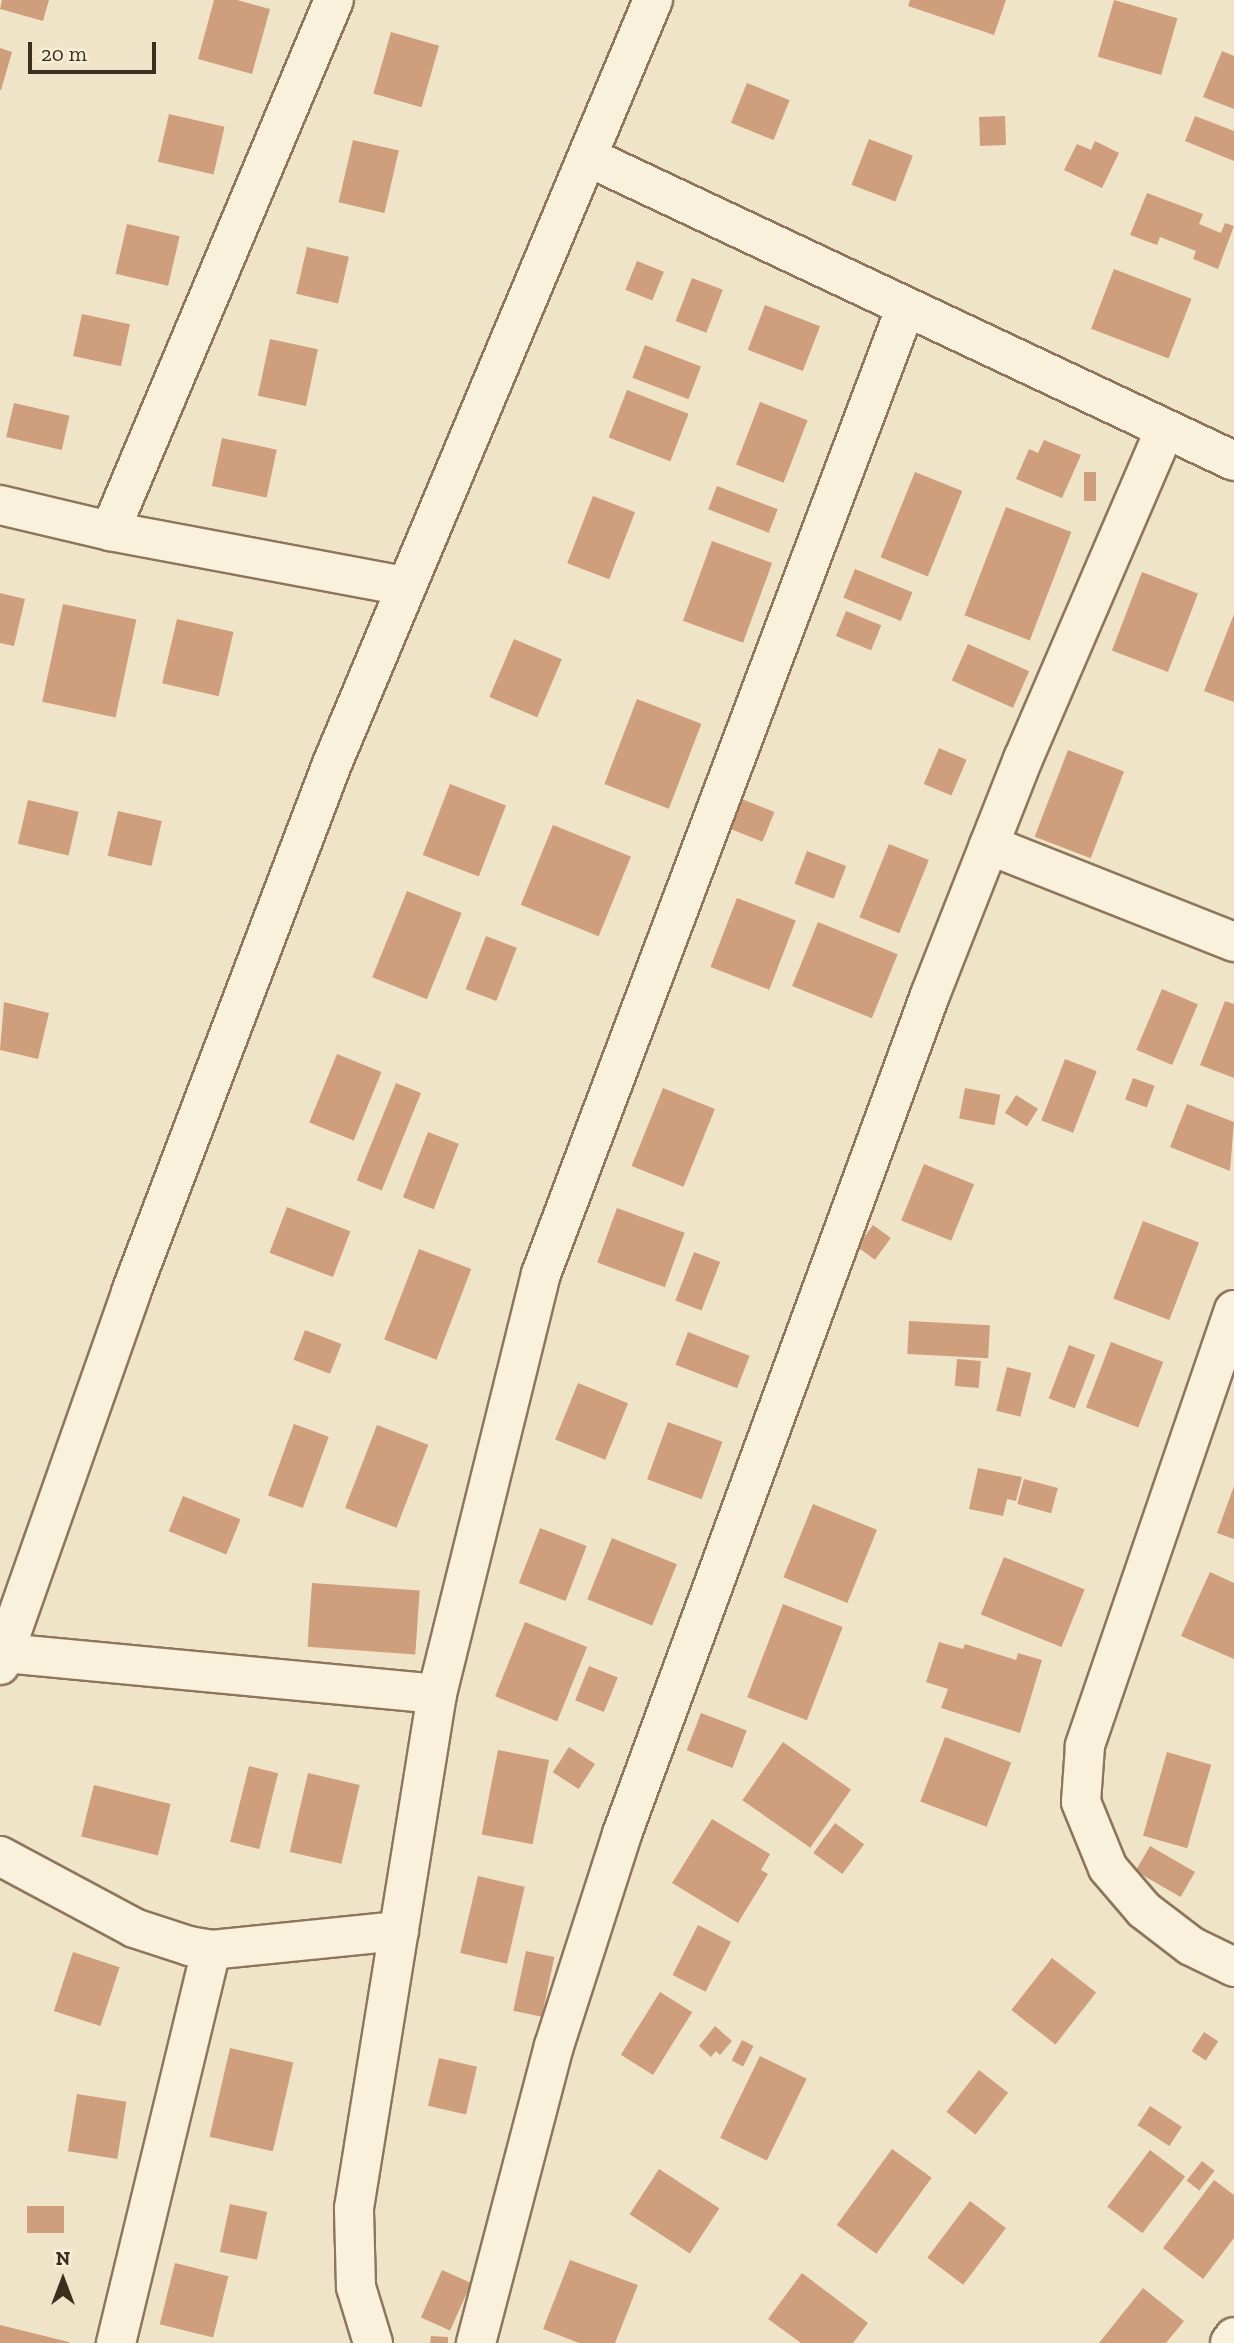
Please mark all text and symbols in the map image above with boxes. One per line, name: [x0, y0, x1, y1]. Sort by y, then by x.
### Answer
scale bar: [32, 28, 159, 72]
text: 20 m: [41, 41, 87, 66]
north arrow: [28, 2245, 98, 2315]
text: N: [56, 2247, 70, 2270]

